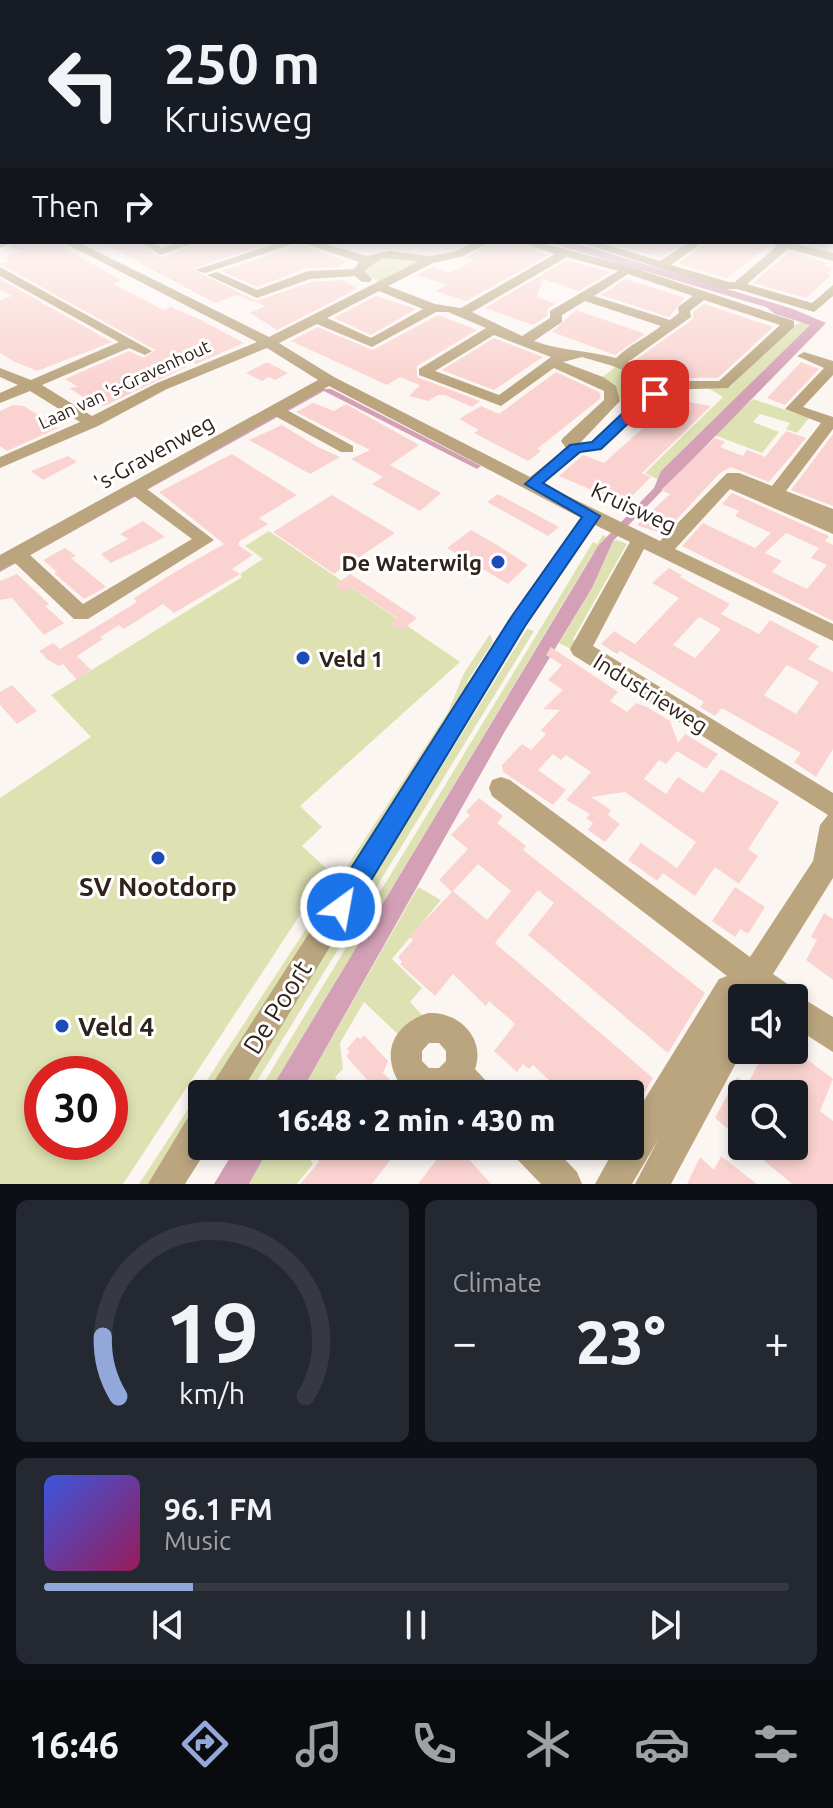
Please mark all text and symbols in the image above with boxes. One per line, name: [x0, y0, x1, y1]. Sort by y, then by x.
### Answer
icon: left: [32, 32, 136, 136]
text: 250 m: [164, 32, 320, 95]
text: Kruisweg: [164, 98, 313, 139]
icon: right: [116, 184, 160, 228]
text: Then: [32, 189, 100, 223]
street label: Laan van 's-Gravenhout: [35, 335, 213, 433]
pin: [621, 360, 689, 428]
icon: arrive: [633, 372, 677, 416]
street label: 's-Gravenweg: [90, 409, 218, 495]
street label: Kruisweg: [587, 476, 681, 538]
place label: De Waterwilg: [342, 550, 482, 575]
marker: De Waterwilg: [489, 553, 507, 571]
place label: Veld 1: [319, 646, 383, 671]
street label: Industrieweg: [589, 648, 713, 738]
marker: Veld 1: [294, 649, 312, 667]
marker: SV Nootdorp: [149, 849, 167, 867]
position arrow: [299, 865, 383, 949]
place label: SV Nootdorp: [79, 872, 237, 901]
street label: De Poort: [237, 955, 317, 1059]
map controls: [728, 984, 808, 1160]
button: sound: [728, 984, 808, 1064]
place label: Veld 4: [78, 1012, 154, 1041]
marker: Veld 4: [53, 1017, 71, 1035]
speed limit sign: 30: [24, 1056, 128, 1160]
button: search: [728, 1080, 808, 1160]
text: 16:48 · 2 min · 430 m: [277, 1103, 555, 1137]
text: Climate: [453, 1268, 542, 1297]
text: 19: [165, 1285, 259, 1379]
text: 23°: [576, 1308, 665, 1375]
text: −: [453, 1317, 477, 1366]
text: +: [764, 1317, 789, 1366]
text: km/h: [179, 1377, 245, 1409]
text: 96.1 FM: [164, 1492, 273, 1526]
text: Music: [164, 1526, 231, 1555]
icon: previous: [146, 1603, 190, 1647]
icon: pause: [394, 1603, 438, 1647]
icon: next: [643, 1603, 687, 1647]
icon: directions: [177, 1716, 233, 1772]
icon: music: [291, 1716, 347, 1772]
icon: phone: [406, 1716, 462, 1772]
icon: climate: [520, 1716, 576, 1772]
icon: car: [634, 1716, 690, 1772]
icon: filters: [748, 1716, 804, 1772]
text: 16:46: [29, 1724, 119, 1765]

